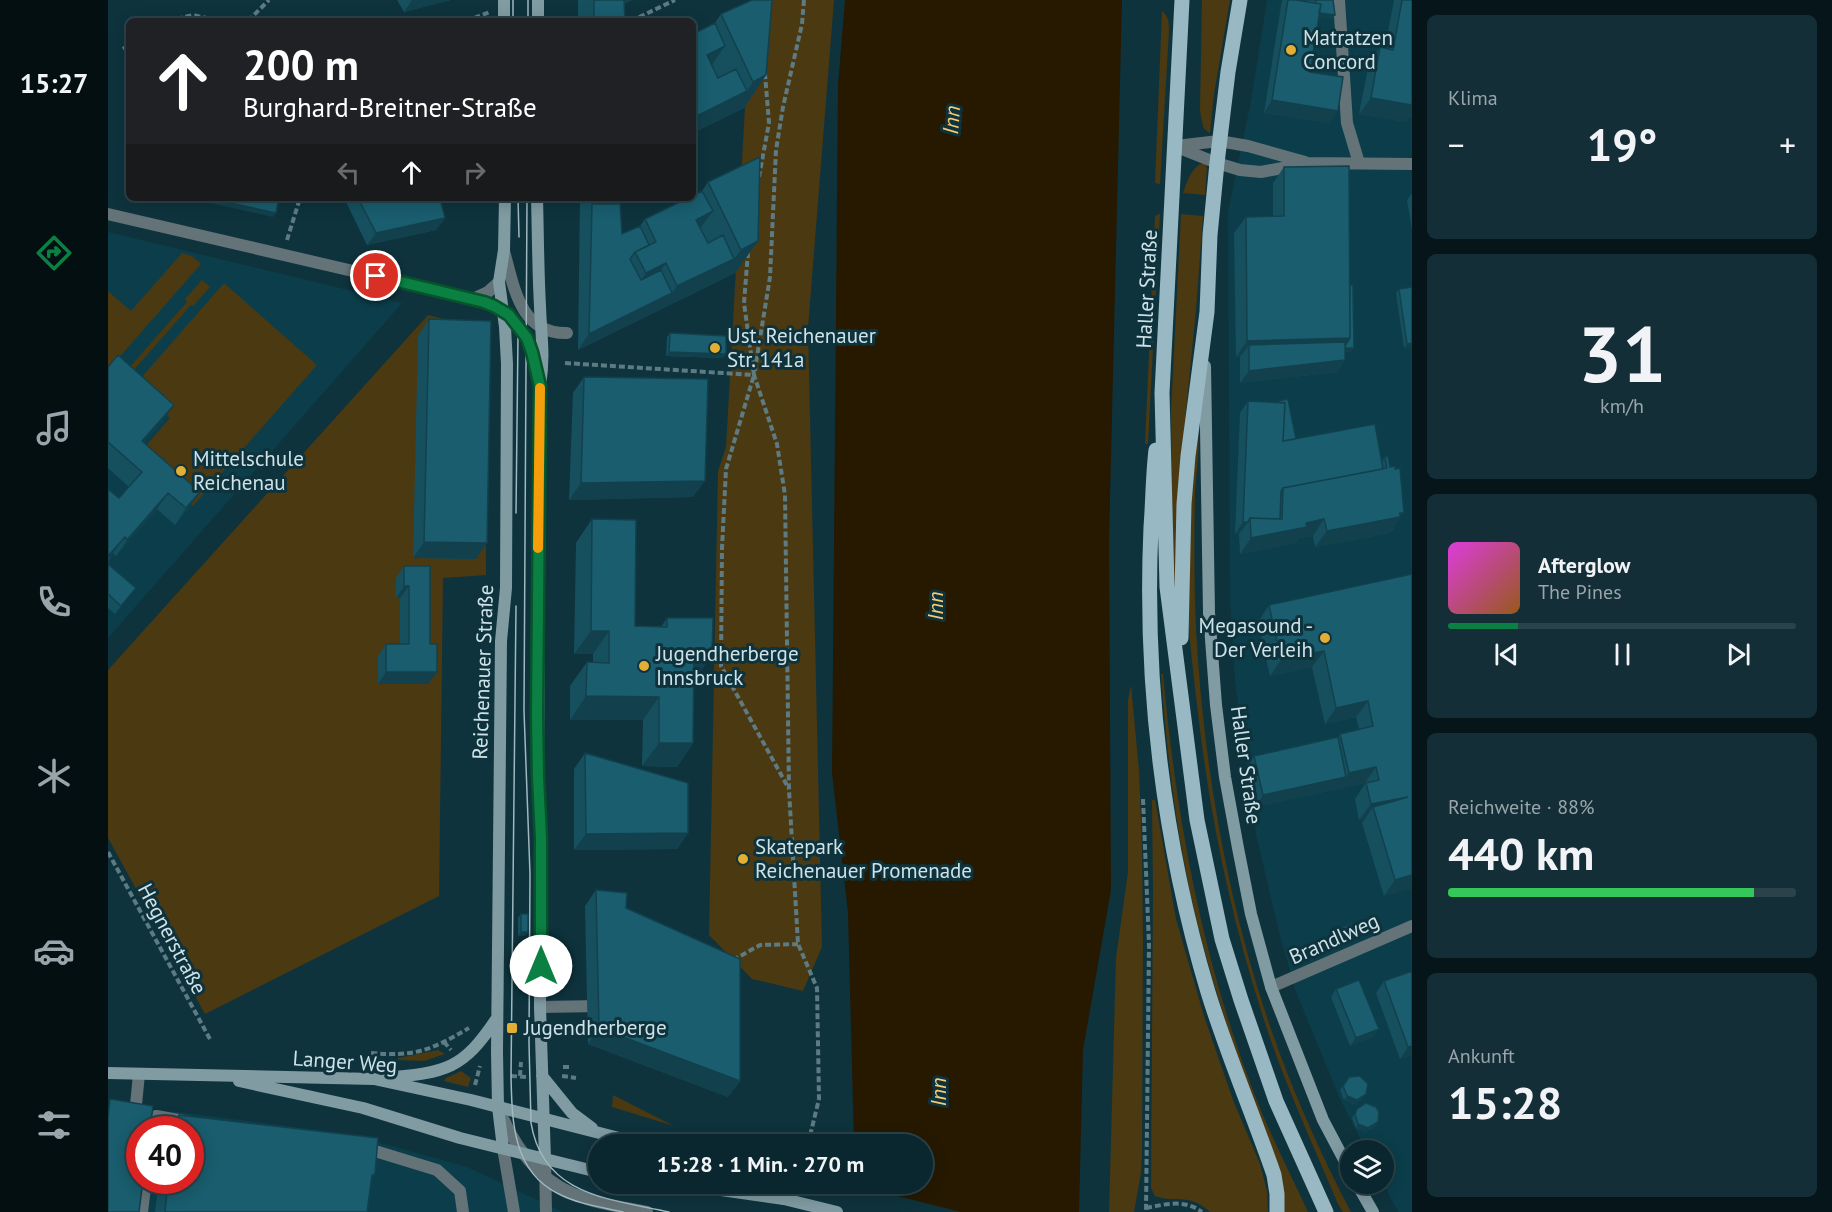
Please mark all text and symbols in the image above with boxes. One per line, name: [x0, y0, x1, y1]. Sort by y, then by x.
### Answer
place label: Matratzen Concord: [1303, 24, 1393, 75]
text: 200 m: [243, 37, 359, 92]
icon: ahead: [144, 42, 222, 120]
marker: Matratzen Concord: [1284, 43, 1298, 57]
text: 15:27: [20, 66, 88, 100]
text: Klima: [1448, 85, 1498, 111]
text: Burghard-Breitner-Straße: [243, 90, 537, 124]
water label: Inn: [936, 105, 966, 135]
text: 19°: [1587, 115, 1657, 173]
text: −: [1448, 123, 1465, 166]
text: +: [1779, 123, 1796, 166]
icon: left: [332, 156, 365, 189]
icon: ahead: [395, 156, 428, 189]
icon: right: [458, 156, 491, 189]
street label: Haller Straße: [1130, 229, 1163, 349]
icon: directions: [33, 232, 75, 274]
pin: [350, 250, 401, 301]
icon: arrive: [359, 259, 392, 292]
text: 31: [1578, 303, 1666, 404]
place label: Ust. Reichenauer Str. 141a: [727, 322, 876, 373]
marker: Ust. Reichenauer Str. 141a: [708, 341, 722, 355]
text: km/h: [1600, 393, 1644, 419]
icon: music: [33, 407, 75, 449]
place label: Mittelschule Reichenau: [193, 445, 304, 496]
marker: Mittelschule Reichenau: [174, 464, 188, 478]
text: Afterglow: [1538, 551, 1630, 579]
text: The Pines: [1538, 579, 1622, 605]
icon: phone: [33, 581, 75, 623]
street label: Reichenauer Straße: [466, 584, 499, 760]
water label: Inn: [921, 591, 949, 621]
place label: Megasound - Der Verleih: [1199, 612, 1313, 663]
marker: Megasound - Der Verleih: [1318, 631, 1332, 645]
icon: previous: [1490, 638, 1523, 671]
icon: pause: [1606, 638, 1639, 671]
icon: next: [1722, 638, 1755, 671]
place label: Jugendherberge Innsbruck: [655, 640, 799, 691]
marker: Jugendherberge Innsbruck: [637, 659, 651, 673]
street label: Haller Straße: [1225, 704, 1268, 826]
icon: climate: [33, 755, 75, 797]
text: Reichweite · 88%: [1448, 794, 1594, 820]
text: 440 km: [1448, 824, 1594, 882]
place label: Skatepark Reichenauer Promenade: [755, 833, 972, 884]
marker: Skatepark Reichenauer Promenade: [736, 852, 750, 866]
street label: Hegnerstraße: [132, 879, 213, 999]
street label: Brandlweg: [1285, 907, 1383, 970]
icon: car: [33, 930, 75, 972]
position arrow: [509, 934, 573, 998]
place label: Jugendherberge: [523, 1014, 667, 1041]
marker: Jugendherberge: [505, 1021, 519, 1035]
text: Ankunft: [1448, 1043, 1515, 1069]
street label: Langer Weg: [292, 1044, 398, 1079]
text: 15:28: [1448, 1073, 1562, 1131]
water label: Inn: [924, 1077, 952, 1107]
icon: filters: [33, 1104, 75, 1146]
speed limit sign: 40: [126, 1116, 204, 1194]
map controls: [1340, 1140, 1394, 1194]
button: layers: [1340, 1140, 1394, 1194]
text: 15:28 · 1 Min. · 270 m: [657, 1150, 864, 1178]

